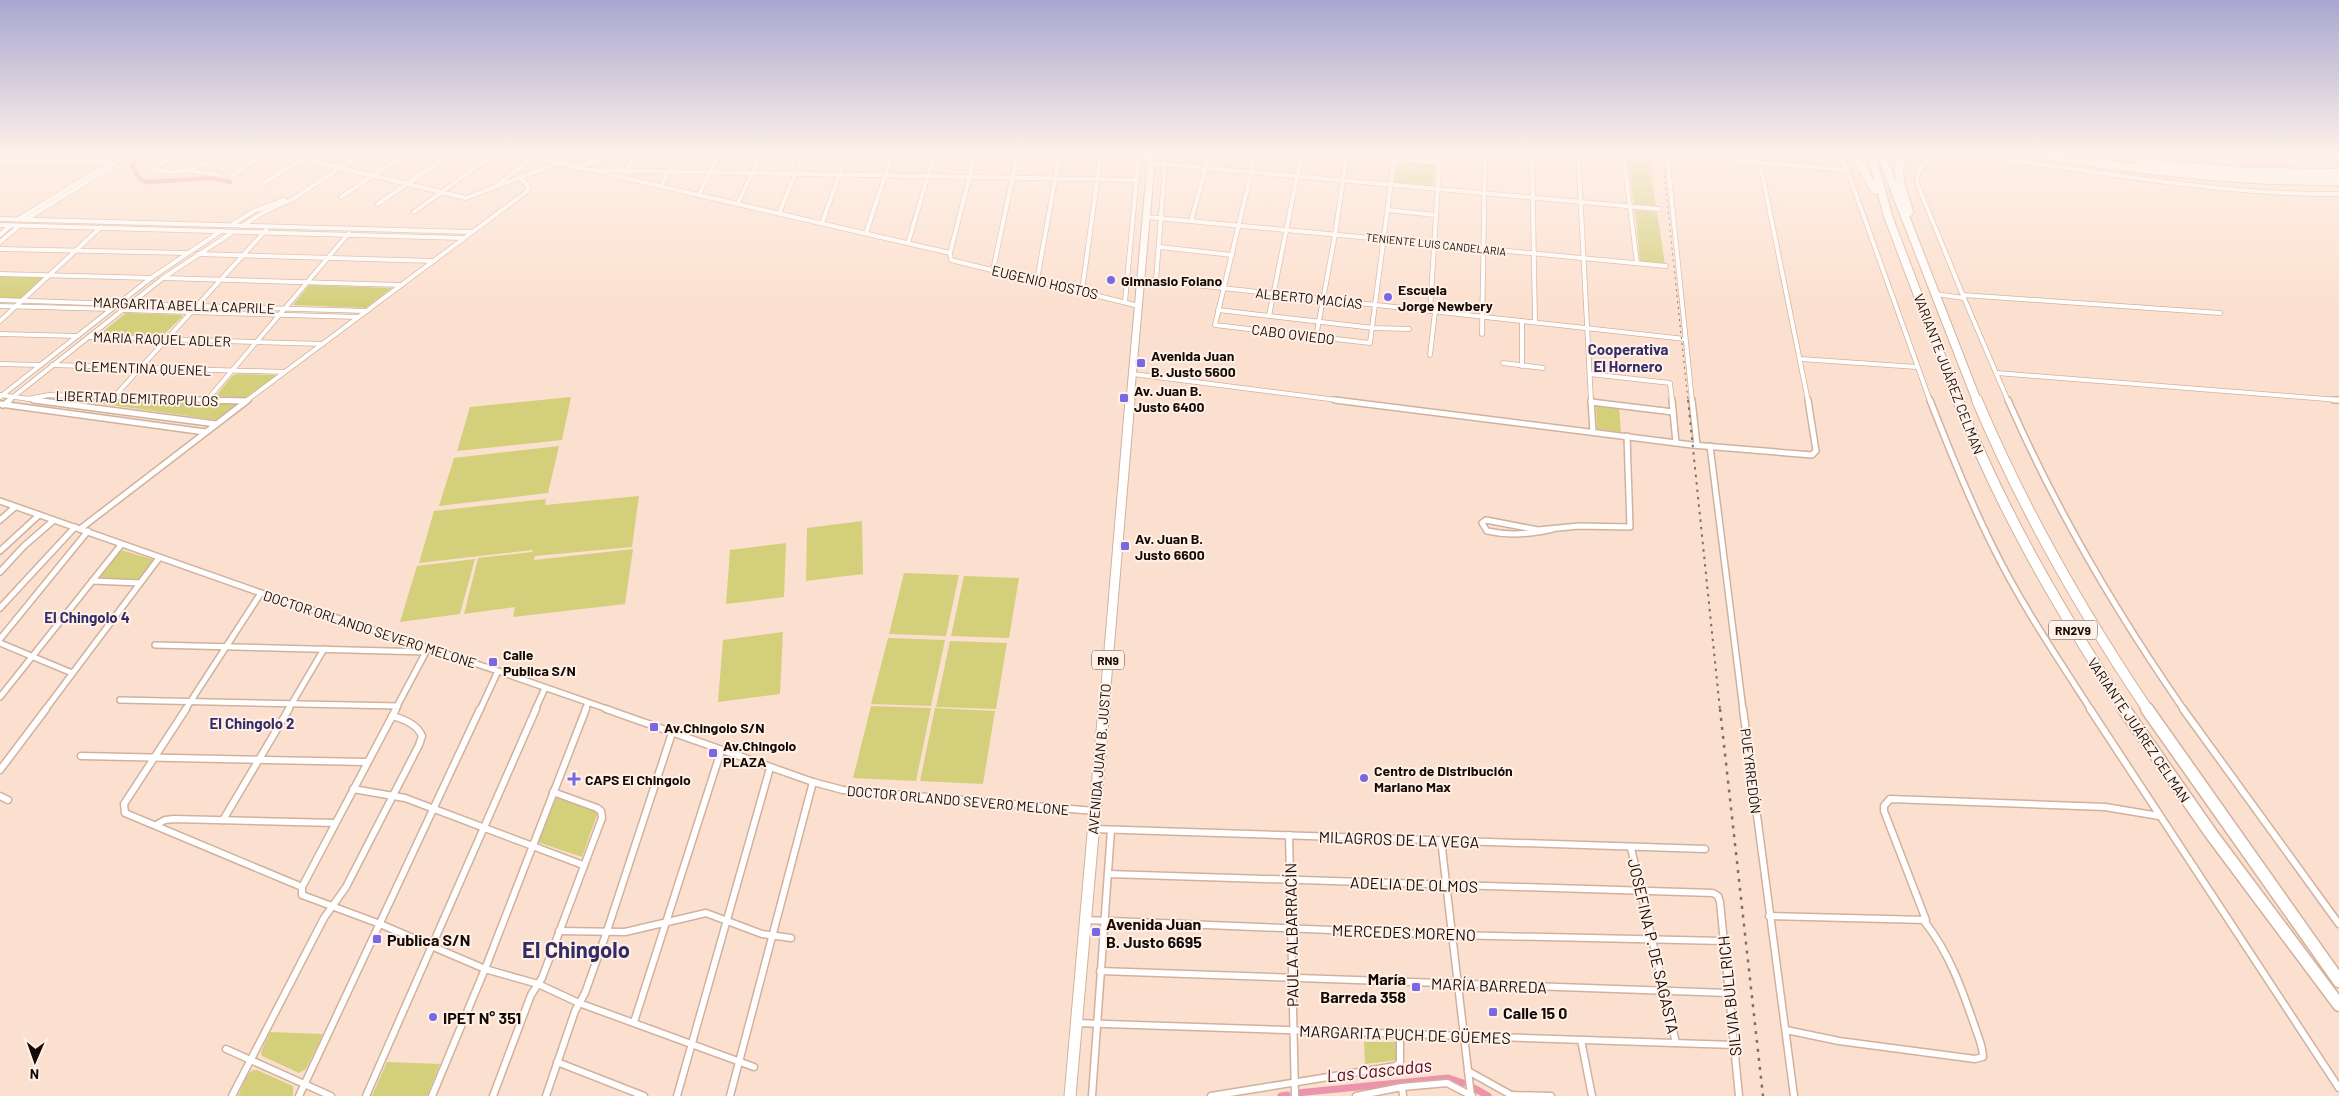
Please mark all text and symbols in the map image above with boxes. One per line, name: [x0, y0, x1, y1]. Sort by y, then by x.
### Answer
street label: TENIENTE LUIS CANDELARIA: [1365, 230, 1507, 258]
street label: EUGENIO HOSTOS: [990, 261, 1100, 303]
place label: Gimnasio Foiano: [1121, 272, 1222, 289]
marker: Gimnasio Foiano: [1105, 274, 1117, 286]
place label: Escuela Jorge Newbery: [1398, 281, 1493, 314]
street label: ALBERTO MACÍAS: [1255, 284, 1363, 312]
marker: Escuela Jorge Newbery: [1382, 291, 1394, 303]
street label: VARIANTE JUÁREZ CELMAN: [1910, 291, 1988, 457]
street label: MARGARITA ABELLA CAPRILE: [93, 293, 275, 317]
street label: CABO OVIEDO: [1251, 320, 1335, 348]
street label: MARIA RAQUEL ADLER: [93, 328, 231, 350]
district label: Cooperativa El Hornero: [1588, 340, 1668, 375]
place label: Avenida Juan B. Justo 5600: [1151, 347, 1236, 380]
street label: CLEMENTINA QUENEL: [74, 357, 212, 379]
marker: Avenida Juan B. Justo 5600: [1135, 357, 1147, 369]
place label: Av. Juan B. Justo 6400: [1134, 382, 1205, 415]
street label: LIBERTAD DEMITROPULOS: [55, 387, 219, 409]
marker: Av. Juan B. Justo 6400: [1118, 392, 1130, 404]
place label: Av. Juan B. Justo 6600: [1135, 530, 1205, 563]
marker: Av. Juan B. Justo 6600: [1119, 540, 1131, 552]
street label: DOCTOR ORLANDO SEVERO MELONE: [261, 586, 479, 672]
district label: El Chingolo 4: [44, 608, 130, 626]
road number: RN2V9: [2049, 620, 2097, 640]
place label: Calle Publica S/N: [503, 646, 576, 679]
road number: RN9: [1092, 650, 1124, 670]
street label: VARIANTE JUÁREZ CELMAN: [2084, 654, 2194, 806]
marker: Calle Publica S/N: [487, 656, 499, 668]
street label: AVENIDA JUAN B. JUSTO: [1084, 683, 1114, 835]
district label: El Chingolo 2: [210, 714, 294, 732]
place label: Av.Chingolo S/N: [664, 719, 764, 736]
marker: Av.Chingolo S/N: [648, 721, 660, 733]
street label: PUEYRREDÓN: [1737, 727, 1765, 815]
place label: Av.Chingolo PLAZA: [723, 737, 797, 770]
marker: Av.Chingolo PLAZA: [707, 747, 719, 759]
place label: Centro de Distribución Mariano Max: [1374, 762, 1513, 795]
place label: CAPS El Chingolo: [585, 771, 691, 788]
marker: CAPS El Chingolo: [567, 772, 581, 786]
marker: Centro de Distribución Mariano Max: [1358, 772, 1370, 784]
street label: DOCTOR ORLANDO SEVERO MELONE: [846, 782, 1070, 818]
street label: MILAGROS DE LA VEGA: [1318, 827, 1480, 851]
street label: JOSEFINA P. DE SAGASTA: [1625, 857, 1683, 1036]
street label: PAULA ALBARRACÍN: [1280, 863, 1302, 1007]
street label: ADELIA DE OLMOS: [1350, 872, 1478, 896]
place label: Avenida Juan B. Justo 6695: [1106, 914, 1202, 951]
street label: MERCEDES MORENO: [1332, 920, 1476, 944]
marker: Avenida Juan B. Justo 6695: [1090, 926, 1102, 938]
place label: Publica S/N: [387, 930, 470, 949]
marker: Publica S/N: [371, 933, 383, 945]
street label: SILVIA BULLRICH: [1713, 935, 1745, 1057]
district label: El Chingolo: [522, 936, 630, 962]
place label: María Barreda 358: [1320, 969, 1406, 1006]
street label: MARÍA BARREDA: [1431, 973, 1548, 997]
marker: María Barreda 358: [1410, 981, 1422, 993]
place label: Calle 15 0: [1503, 1003, 1567, 1022]
marker: Calle 15 0: [1487, 1006, 1499, 1018]
place label: IPET N° 351: [443, 1008, 521, 1027]
marker: IPET N° 351: [427, 1011, 439, 1023]
street label: MARGARITA PUCH DE GÜEMES: [1299, 1021, 1511, 1047]
north arrow: [10, 1036, 60, 1086]
water label: Las Cascadas: [1325, 1054, 1433, 1086]
text: N: [30, 1066, 39, 1083]

